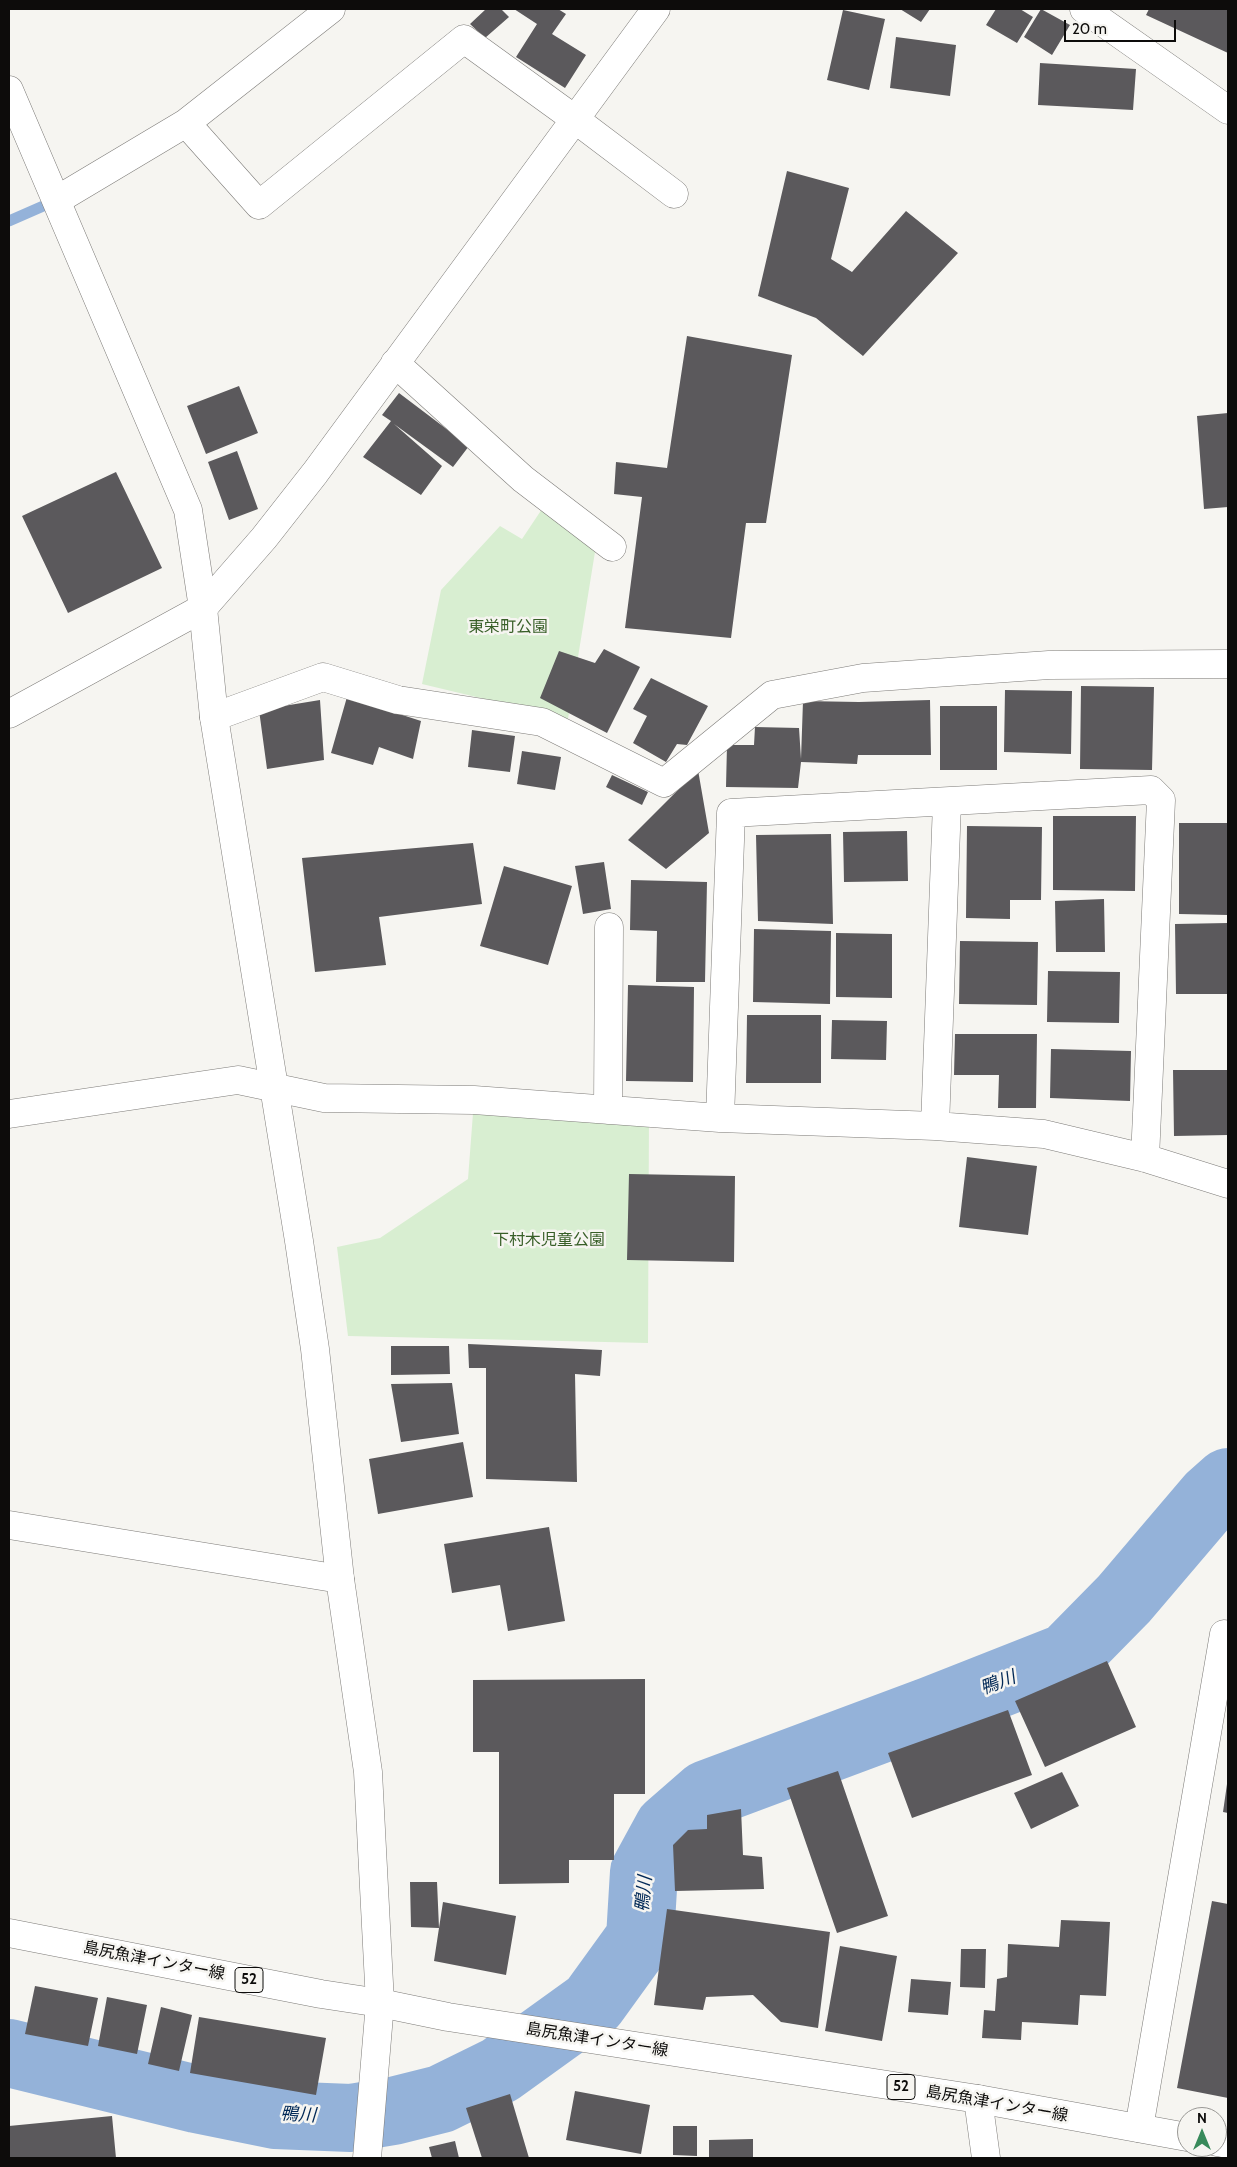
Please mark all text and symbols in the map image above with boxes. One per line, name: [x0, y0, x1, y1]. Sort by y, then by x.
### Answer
scale bar: [1067, 10, 1180, 42]
text: 20 m: [1072, 20, 1107, 38]
park label: 東栄町公園: [468, 617, 548, 637]
park label: 下村木児童公園: [493, 1230, 605, 1250]
water label: 鴨川: [977, 1666, 1019, 1700]
water label: 鴨川: [631, 1875, 657, 1913]
street label: 島尻魚津インター線: [81, 1938, 227, 1984]
road number: 52: [235, 1968, 263, 1992]
street label: 島尻魚津インター線: [524, 2019, 670, 2061]
road number: 52: [887, 2074, 915, 2100]
street label: 島尻魚津インター線: [924, 2082, 1070, 2126]
water label: 鴨川: [279, 2103, 317, 2127]
north arrow: [1177, 2107, 1227, 2157]
text: N: [1197, 2109, 1207, 2127]

